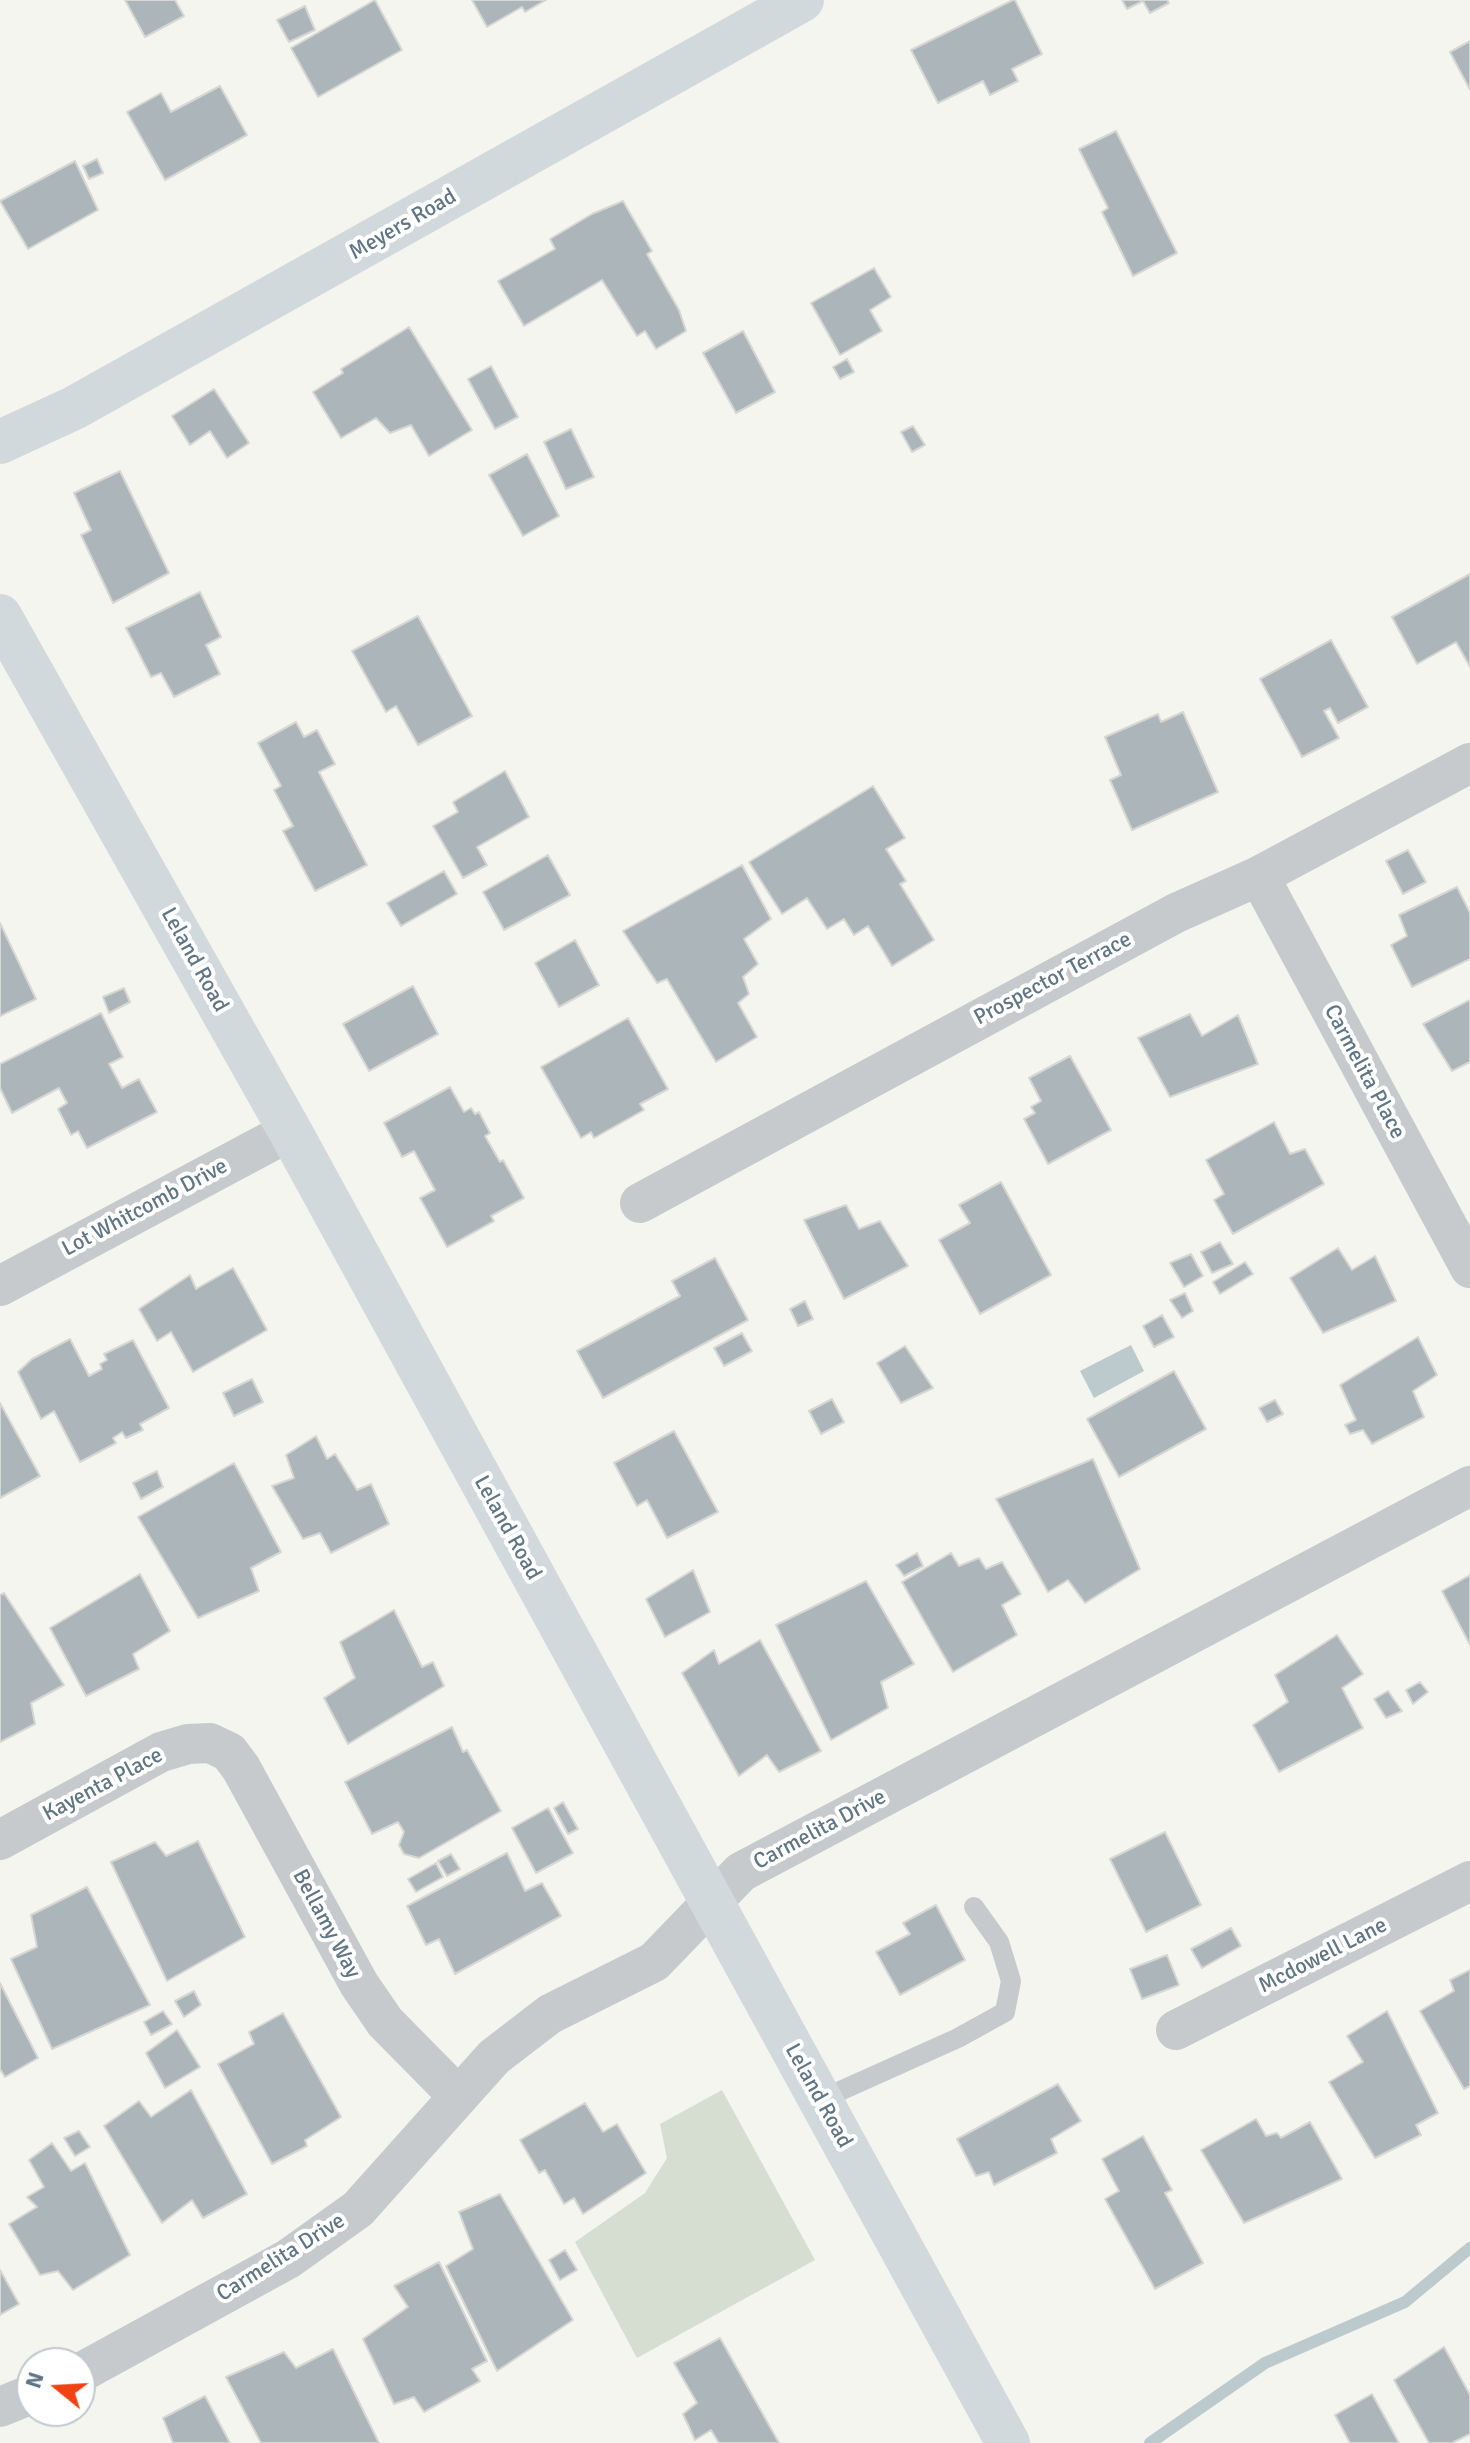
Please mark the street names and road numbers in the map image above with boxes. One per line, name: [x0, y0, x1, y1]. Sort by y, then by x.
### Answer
street label: Meyers Road: [345, 184, 461, 266]
street label: Leland Road: [155, 903, 233, 1017]
street label: Prospector Terrace: [970, 926, 1136, 1032]
street label: Carmelita Place: [1318, 1000, 1410, 1144]
street label: Lot Whitcomb Drive: [58, 1153, 232, 1263]
street label: Leland Road: [468, 1471, 546, 1585]
street label: Kayenta Place: [39, 1742, 167, 1828]
street label: Carmelita Drive: [749, 1784, 891, 1876]
street label: Bellamy Way: [286, 1865, 366, 1983]
street label: Mcdowell Lane: [1254, 1912, 1392, 2000]
street label: Leland Road: [779, 2039, 857, 2153]
street label: Carmelita Drive: [212, 2208, 350, 2308]

